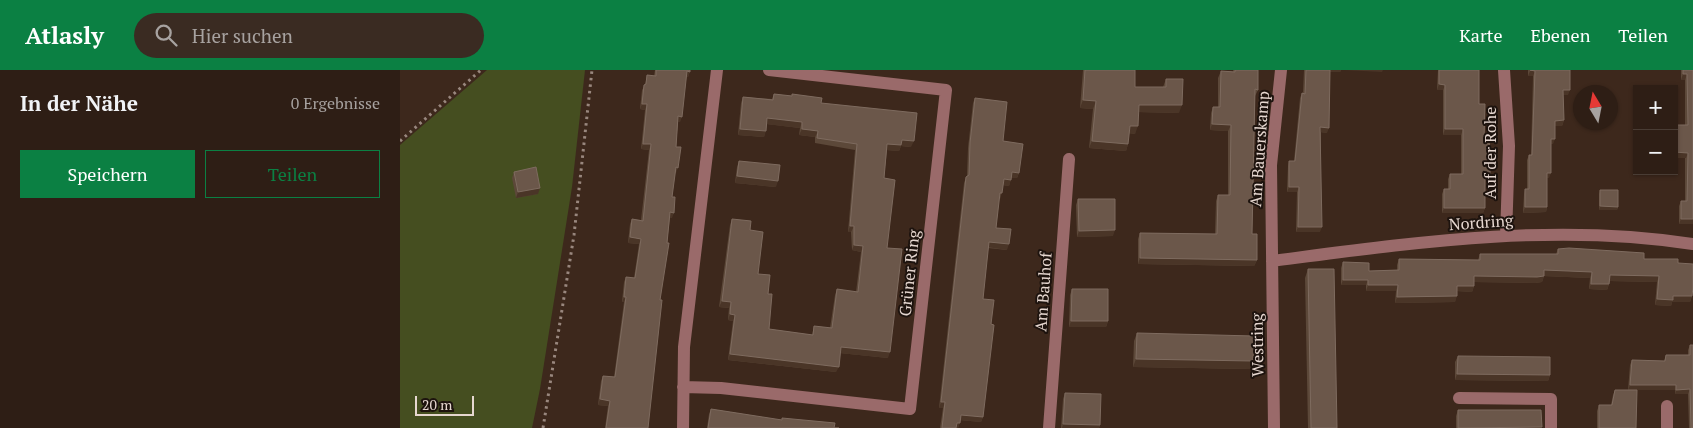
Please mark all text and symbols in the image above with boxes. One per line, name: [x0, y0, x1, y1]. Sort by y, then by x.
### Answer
search box: [134, 13, 484, 58]
text: Atlasly: [25, 19, 104, 51]
icon: search: [152, 21, 180, 49]
text: Hier suchen: [192, 23, 293, 48]
text: Karte: [1459, 23, 1503, 47]
text: Ebenen: [1531, 23, 1590, 47]
text: Teilen: [1618, 23, 1668, 47]
north arrow: [1573, 85, 1618, 130]
map controls: [1633, 85, 1678, 175]
button: +: [1633, 85, 1678, 130]
text: In der Nähe: [20, 89, 138, 117]
street label: Am Bauerskamp: [1244, 90, 1274, 208]
text: 0 Ergebnisse: [291, 92, 380, 114]
street label: Auf der Rohe: [1479, 107, 1501, 199]
button: −: [1633, 130, 1678, 175]
button: Speichern: [20, 150, 195, 198]
button: Teilen: [205, 150, 380, 198]
street label: Nordring: [1448, 209, 1515, 235]
street label: Grüner Ring: [894, 228, 925, 317]
street label: Am Bauhof: [1029, 250, 1057, 332]
street label: Westring: [1245, 312, 1269, 377]
scale bar: [415, 393, 474, 416]
text: 20 m: [422, 395, 452, 414]

